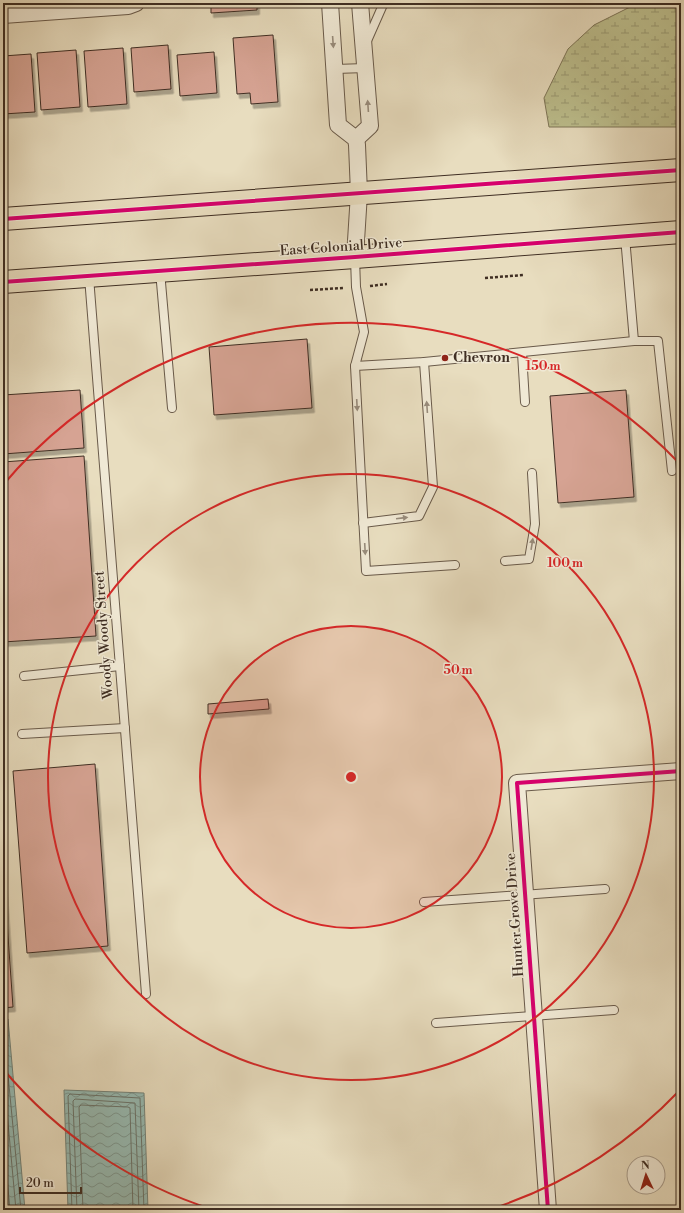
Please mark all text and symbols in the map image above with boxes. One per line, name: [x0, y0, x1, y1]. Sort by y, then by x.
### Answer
one-way arrow: [329, 36, 336, 48]
one-way arrow: [365, 100, 372, 112]
street label: East Colonial Drive: [279, 234, 403, 260]
place label: Chevron: [453, 349, 510, 367]
marker: Chevron: [440, 353, 450, 363]
text: 150 m: [526, 359, 560, 374]
one-way arrow: [354, 399, 360, 412]
one-way arrow: [424, 401, 431, 413]
one-way arrow: [396, 515, 408, 522]
one-way arrow: [529, 538, 535, 550]
one-way arrow: [361, 543, 368, 555]
text: 100 m: [547, 556, 583, 571]
street label: Woody Woody Street: [91, 570, 118, 701]
text: 50 m: [443, 663, 473, 678]
centre of rings: [344, 770, 358, 784]
street label: Hunter Grove Drive: [502, 852, 528, 978]
north arrow: [626, 1155, 666, 1195]
text: N: [641, 1159, 650, 1173]
scale bar: [20, 1169, 81, 1195]
text: 20 m: [26, 1176, 54, 1191]

